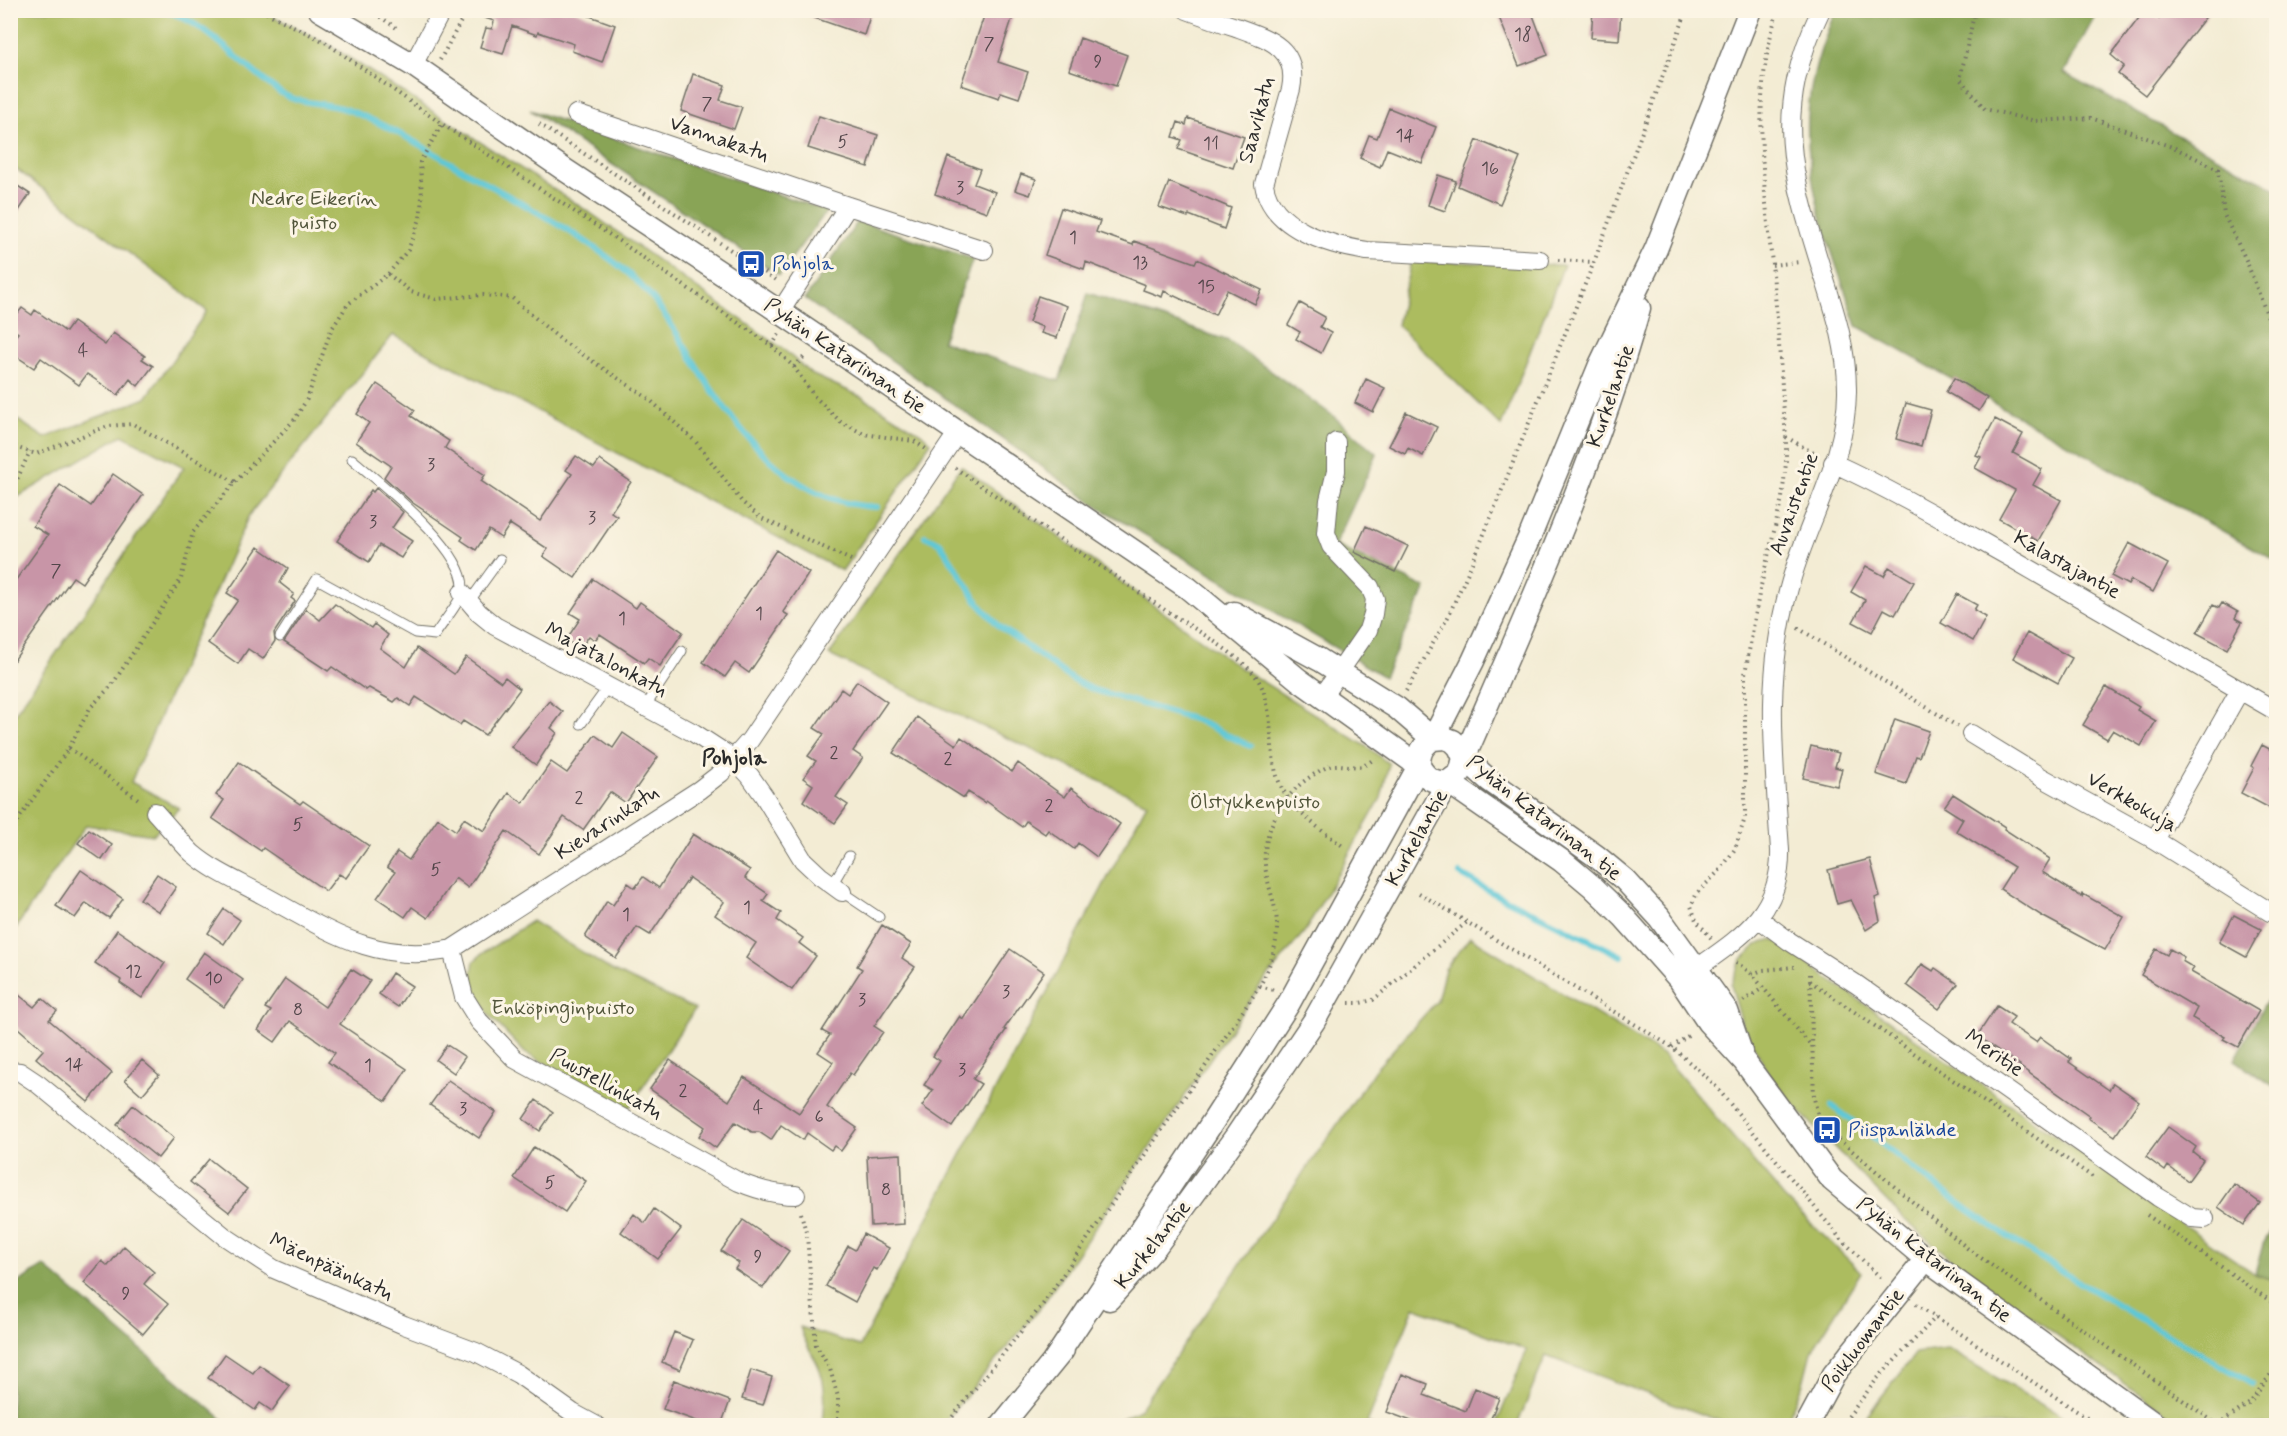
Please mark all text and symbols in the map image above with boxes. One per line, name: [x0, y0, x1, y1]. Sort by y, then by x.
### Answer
house number: 18: [1514, 23, 1532, 47]
house number: 7: [984, 32, 995, 56]
house number: 9: [1094, 50, 1103, 74]
street label: Saavikatu: [1232, 74, 1282, 166]
house number: 7: [702, 92, 713, 116]
street label: Vannakatu: [666, 109, 772, 169]
house number: 14: [1396, 124, 1415, 148]
house number: 5: [838, 130, 849, 154]
house number: 11: [1203, 132, 1219, 156]
house number: 16: [1481, 157, 1499, 181]
house number: 3: [956, 176, 964, 200]
park label: Nedre Eikerin puisto: [251, 185, 378, 237]
house number: 1: [1069, 226, 1077, 250]
bus stop icon: Pohjola: [735, 248, 767, 280]
place label: Pohjola: [772, 250, 834, 278]
house number: 13: [1132, 251, 1148, 275]
house number: 15: [1197, 275, 1215, 299]
street label: Pyhän Katariinan tie: [759, 291, 931, 421]
house number: 4: [78, 339, 88, 363]
street label: Kurkelantie: [1580, 341, 1642, 451]
street label: Auvaistentie: [1762, 449, 1826, 559]
house number: 3: [427, 453, 435, 477]
house number: 3: [588, 506, 596, 530]
house number: 3: [369, 510, 377, 534]
street label: Kalastajantie: [2008, 524, 2126, 606]
house number: 7: [51, 559, 62, 583]
house number: 1: [755, 602, 763, 626]
house number: 1: [618, 607, 626, 631]
street label: Majatalonkatu: [540, 616, 672, 704]
house number: 2: [830, 741, 839, 765]
district label: Pohjola: [702, 745, 767, 774]
house number: 2: [944, 747, 953, 771]
street label: Pyhän Katariinan tie: [1461, 749, 1627, 887]
street label: Verkkokuja: [2082, 765, 2182, 839]
street label: Kievarinkatu: [550, 779, 664, 867]
street label: Kurkelantie: [1379, 785, 1455, 891]
house number: 2: [575, 786, 584, 810]
park label: Ölstykkenpuisto: [1190, 788, 1320, 816]
house number: 2: [1045, 794, 1054, 818]
house number: 5: [293, 813, 304, 837]
house number: 5: [431, 858, 442, 882]
house number: 1: [743, 896, 751, 920]
house number: 1: [622, 903, 630, 927]
house number: 12: [125, 960, 143, 984]
house number: 10: [205, 967, 223, 991]
house number: 3: [1002, 980, 1010, 1004]
house number: 3: [858, 988, 866, 1012]
park label: Enköpinginpuisto: [491, 994, 635, 1023]
house number: 8: [293, 998, 303, 1022]
street label: Meritie: [1959, 1023, 2029, 1083]
street label: Puustellinkatu: [545, 1042, 667, 1126]
house number: 14: [65, 1053, 84, 1077]
house number: 1: [364, 1054, 372, 1078]
house number: 3: [958, 1058, 966, 1082]
house number: 2: [679, 1079, 688, 1103]
house number: 4: [753, 1096, 763, 1120]
house number: 3: [459, 1097, 467, 1121]
house number: 6: [814, 1105, 824, 1129]
bus stop icon: Piispanlähde: [1811, 1114, 1843, 1146]
place label: Piispanlähde: [1848, 1116, 1957, 1144]
house number: 5: [545, 1171, 556, 1195]
house number: 8: [881, 1178, 891, 1202]
street label: Pyhän Katariinan tie: [1851, 1191, 2017, 1329]
street label: Kurkelantie: [1109, 1195, 1197, 1295]
street label: Mäenpäänkatu: [265, 1226, 397, 1308]
house number: 9: [754, 1245, 763, 1269]
house number: 9: [122, 1282, 131, 1306]
street label: Poikluomantie: [1815, 1283, 1911, 1397]

